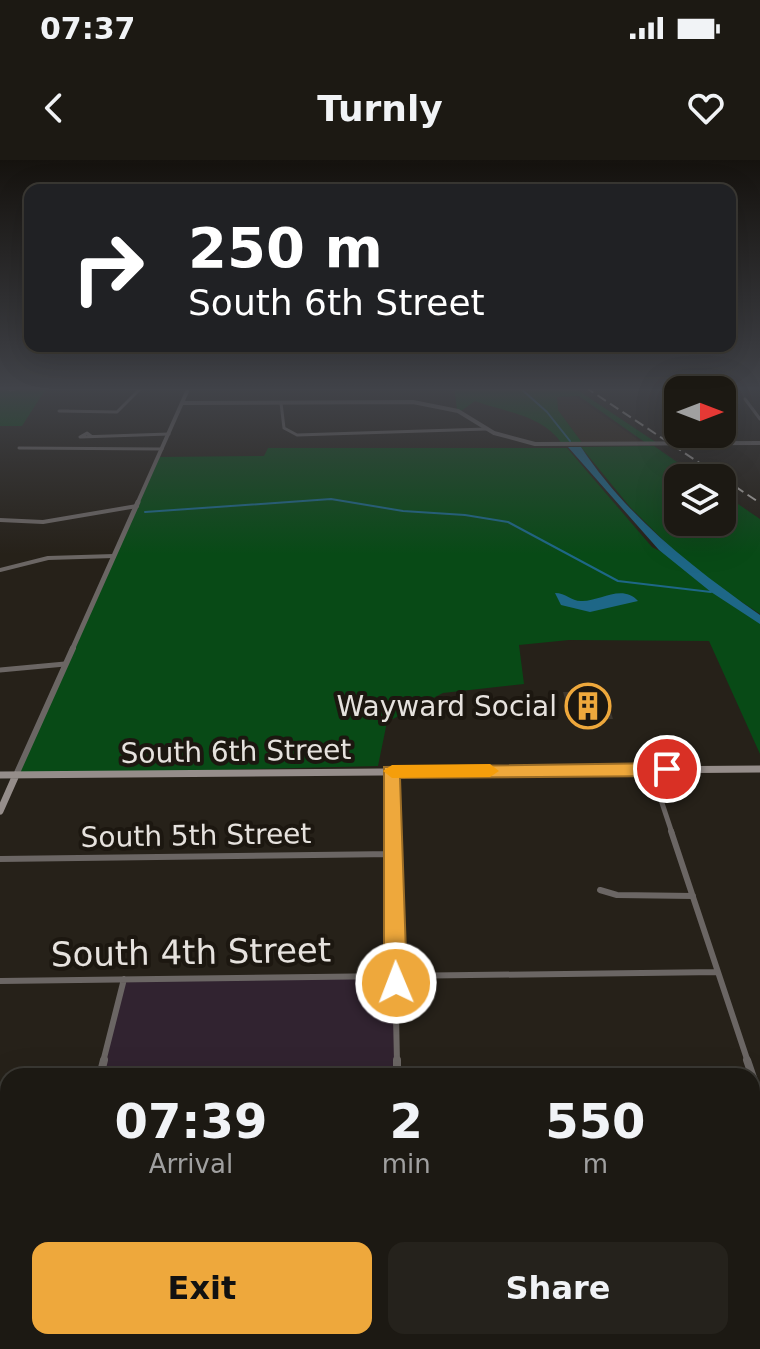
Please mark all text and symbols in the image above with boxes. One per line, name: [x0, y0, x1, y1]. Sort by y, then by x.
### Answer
text: 07:37: [40, 11, 136, 46]
icon: back: [32, 86, 76, 130]
icon: heart: [684, 86, 728, 130]
text: Turnly: [317, 88, 443, 129]
text: 250 m: [188, 215, 383, 280]
icon: right: [56, 216, 160, 320]
text: South 6th Street: [188, 282, 485, 323]
north arrow: [664, 376, 736, 448]
map controls: [664, 376, 736, 536]
button: layers: [664, 464, 736, 536]
building icon: Wayward Social: [564, 682, 612, 730]
place label: Wayward Social: [337, 690, 557, 723]
street label: South 6th Street: [120, 733, 352, 770]
pin: [633, 735, 701, 803]
icon: arrive: [645, 747, 689, 791]
street label: South 5th Street: [80, 817, 312, 854]
street label: South 4th Street: [51, 930, 331, 974]
position arrow: [354, 941, 438, 1025]
text: 07:39: [114, 1093, 267, 1149]
text: 2: [390, 1093, 423, 1149]
text: 550: [545, 1093, 645, 1149]
text: Arrival: [149, 1149, 233, 1179]
text: min: [382, 1149, 431, 1179]
text: m: [583, 1149, 608, 1179]
button: Exit: [32, 1242, 372, 1334]
button: Share: [388, 1242, 728, 1334]

